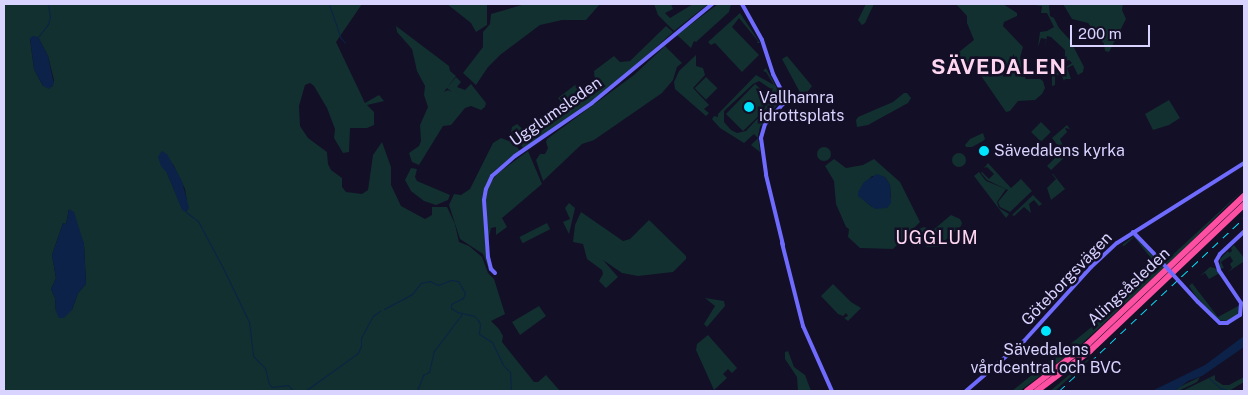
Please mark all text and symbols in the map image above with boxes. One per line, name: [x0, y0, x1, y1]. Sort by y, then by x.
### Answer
scale bar: [1073, 15, 1153, 47]
text: 200 m: [1078, 25, 1122, 42]
district label: SÄVEDALEN: [930, 54, 1068, 80]
street label: Ugglumsleden: [506, 73, 606, 151]
place label: Vallhamra idrottsplats: [759, 88, 844, 126]
marker: Vallhamra idrottsplats: [743, 101, 755, 113]
place label: Sävedalens kyrka: [994, 141, 1125, 161]
marker: Sävedalens kyrka: [978, 145, 990, 157]
district label: UGGLUM: [894, 227, 980, 249]
street label: Göteborgsvägen: [1018, 228, 1116, 330]
street label: Alingsåsleden: [1084, 244, 1174, 330]
marker: Sävedalens vårdcentral och BVC: [1039, 324, 1053, 338]
place label: Sävedalens vårdcentral och BVC: [970, 340, 1122, 378]

